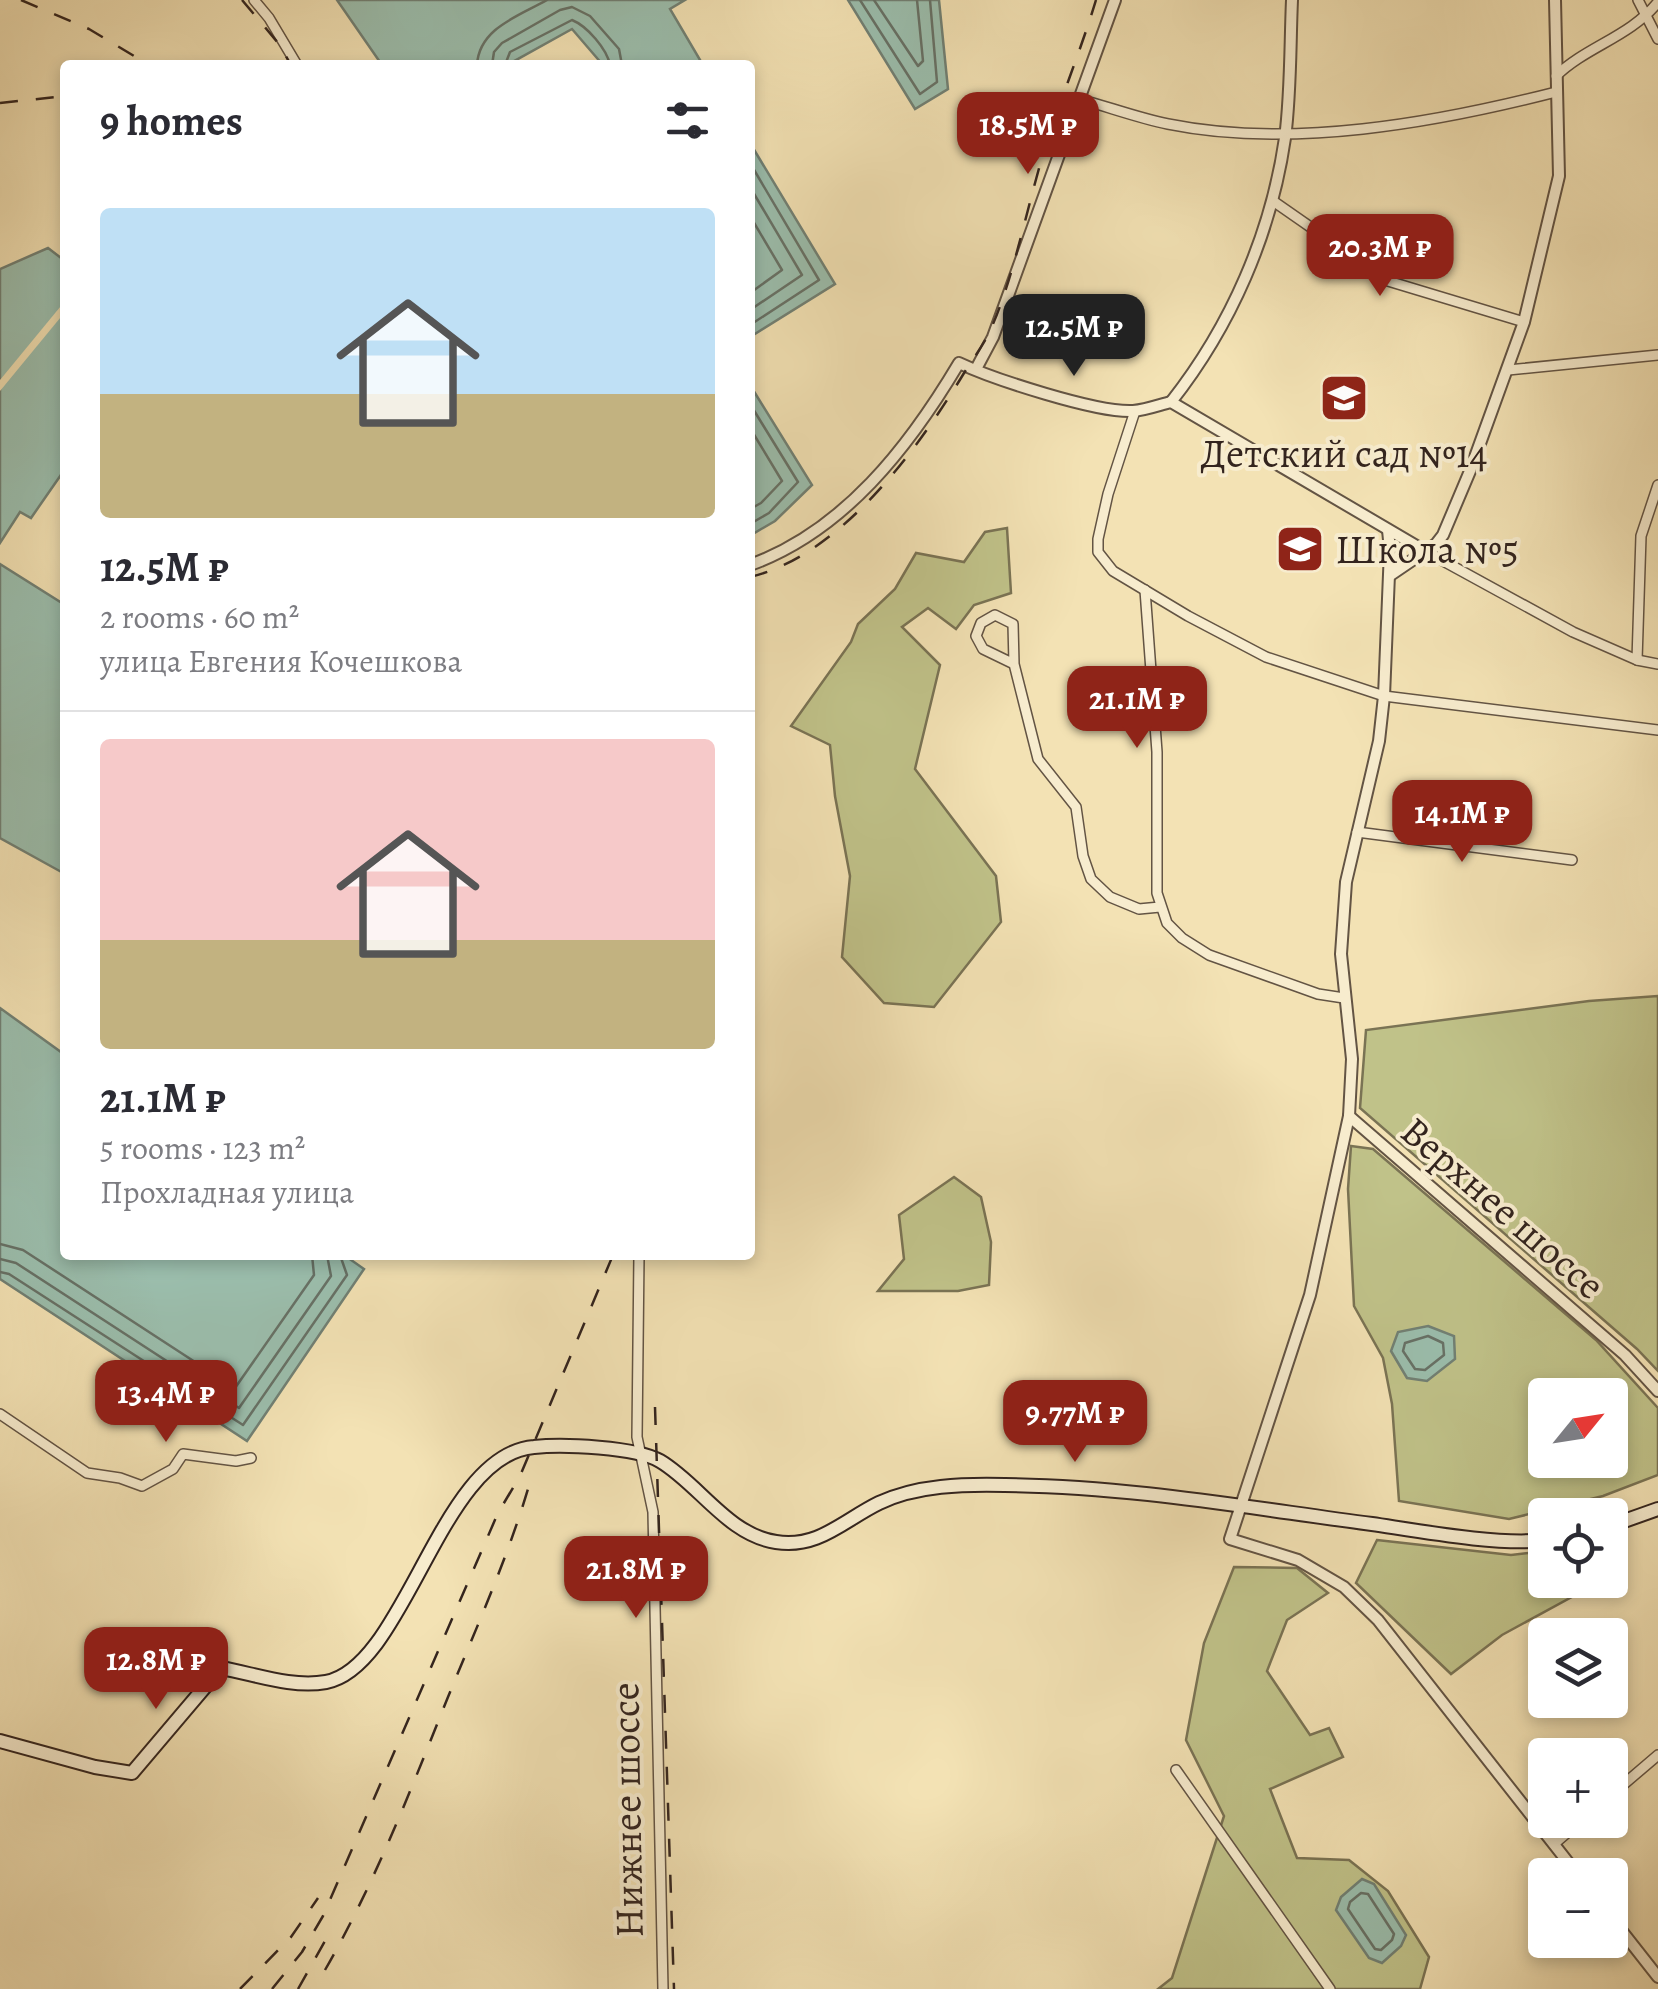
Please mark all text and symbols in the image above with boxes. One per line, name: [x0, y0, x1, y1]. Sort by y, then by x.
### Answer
text: 9 homes: [100, 92, 243, 149]
pin: 18.5M ₽: [936, 92, 1120, 177]
icon: filters: [660, 93, 715, 148]
text: 18.5M ₽: [979, 102, 1077, 146]
pin: 20.3M ₽: [1288, 214, 1472, 299]
text: 20.3M ₽: [1329, 224, 1431, 268]
icon: home: [318, 273, 498, 453]
pin: 12.5M ₽: [982, 294, 1166, 379]
text: 12.5M ₽: [1025, 304, 1123, 348]
school or university icon: Детский сад №14: [1318, 372, 1370, 424]
place label: Детский сад №14: [1200, 426, 1488, 481]
place label: Школа №5: [1335, 522, 1519, 577]
school or university icon: Школа №5: [1274, 523, 1326, 575]
text: 12.5M ₽: [100, 538, 229, 595]
text: 2 rooms · 60 m²: [100, 595, 299, 639]
text: улица Евгения Кочешкова: [100, 639, 462, 683]
pin: 21.1M ₽: [1045, 666, 1229, 751]
text: 21.1M ₽: [1089, 676, 1185, 720]
pin: 14.1M ₽: [1370, 780, 1554, 865]
text: 14.1M ₽: [1414, 790, 1510, 834]
icon: home: [318, 804, 498, 984]
text: 21.1M ₽: [100, 1069, 226, 1126]
street label: Верхнее шоссе: [1389, 1104, 1617, 1312]
text: 5 rooms · 123 m²: [100, 1126, 305, 1170]
text: Прохладная улица: [100, 1170, 354, 1214]
pin: 13.4M ₽: [74, 1360, 258, 1445]
text: 13.4M ₽: [117, 1370, 215, 1414]
north arrow: [1528, 1378, 1628, 1478]
map controls: [1528, 1378, 1628, 1958]
pin: 9.77M ₽: [983, 1380, 1167, 1465]
text: 9.77M ₽: [1025, 1390, 1125, 1434]
button: locate: [1528, 1498, 1628, 1598]
pin: 21.8M ₽: [544, 1536, 728, 1621]
text: 21.8M ₽: [586, 1546, 686, 1590]
button: layers: [1528, 1618, 1628, 1718]
pin: 12.8M ₽: [64, 1627, 248, 1712]
text: 12.8M ₽: [106, 1637, 206, 1681]
street label: Нижнее шоссе: [597, 1682, 657, 1938]
button: +: [1528, 1738, 1628, 1838]
button: −: [1528, 1858, 1628, 1958]

